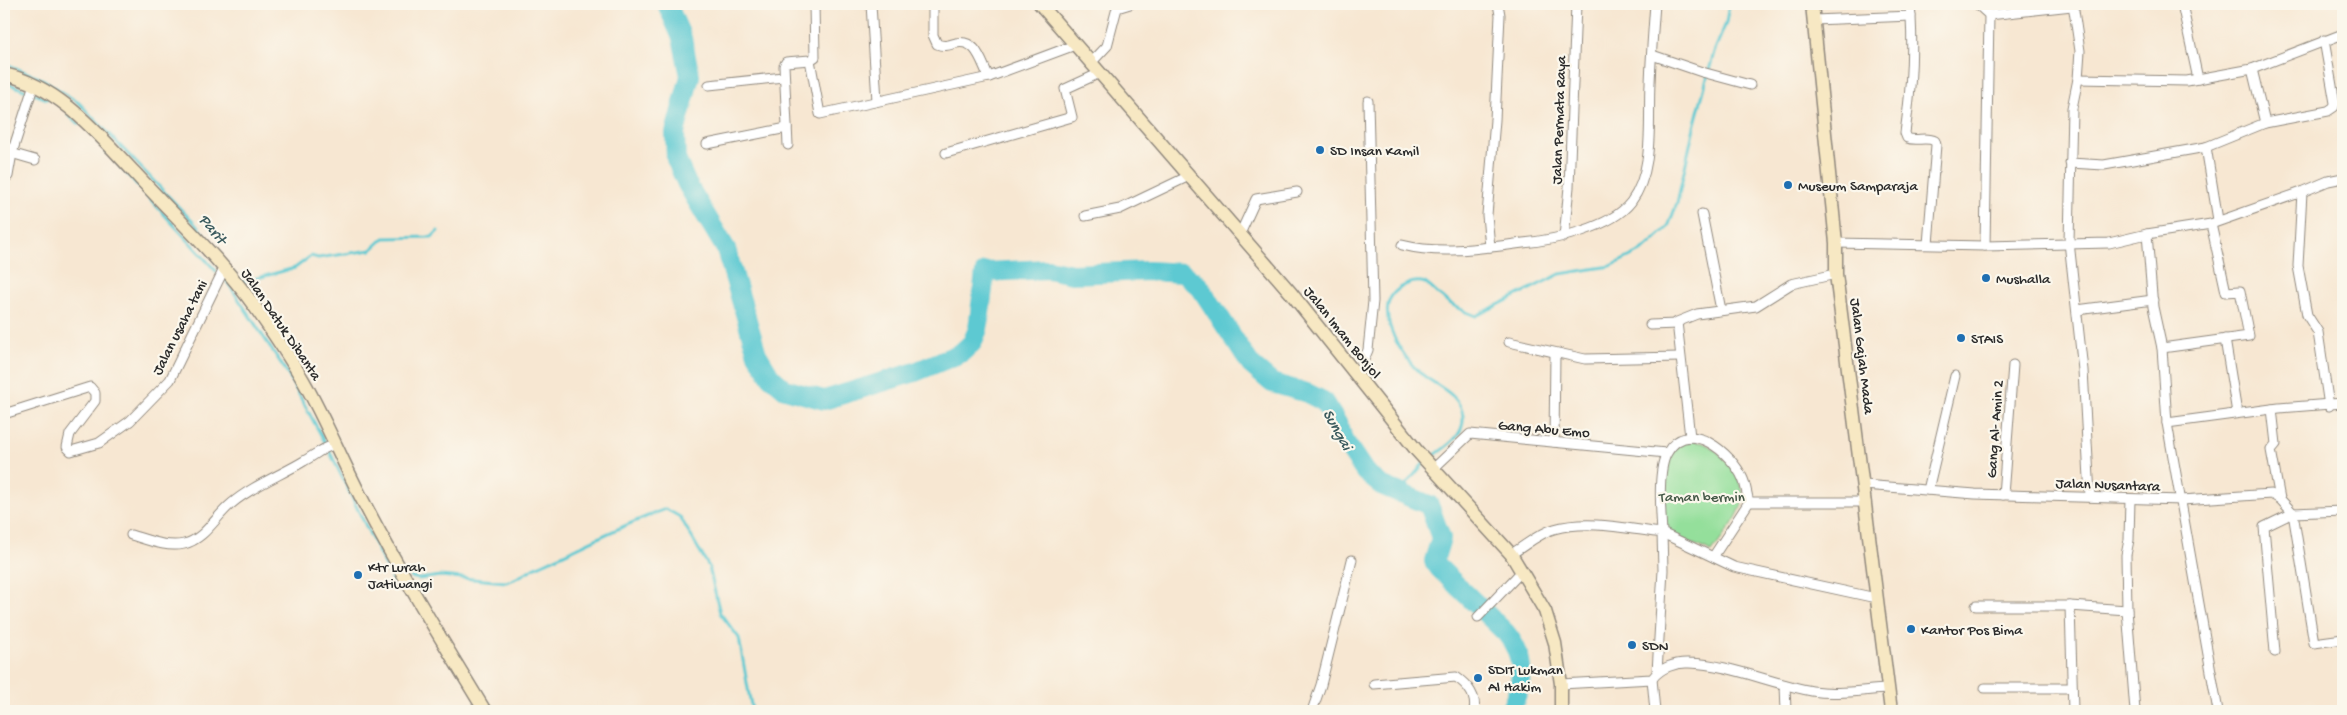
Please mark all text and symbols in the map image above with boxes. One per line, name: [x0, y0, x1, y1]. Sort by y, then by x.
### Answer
street label: Jalan Permata Raya: [1549, 55, 1571, 185]
place label: SD Insan Kamil: [1330, 143, 1419, 161]
marker: SD Insan Kamil: [1314, 144, 1326, 156]
place label: Museum Samparaja: [1798, 178, 1919, 196]
marker: Museum Samparaja: [1782, 179, 1794, 191]
water label: Parit: [193, 211, 231, 251]
street label: Jalan Datuk Dibanta: [236, 266, 325, 385]
place label: Mushalla: [1996, 271, 2051, 289]
marker: Mushalla: [1980, 272, 1992, 284]
street label: Jalan usaha tani: [149, 277, 212, 378]
street label: Jalan Imam Bonjol: [1299, 284, 1384, 383]
street label: Jalan Gajah Mada: [1845, 297, 1877, 416]
place label: STAIS: [1971, 331, 2003, 349]
marker: STAIS: [1955, 332, 1967, 344]
street label: Gang Al- Amin 2: [1984, 380, 2008, 479]
water label: Sungai: [1317, 407, 1356, 456]
street label: Gang Abu Emo: [1497, 417, 1591, 443]
street label: Jalan Nusantara: [2055, 475, 2161, 497]
park label: Taman bermin: [1658, 489, 1745, 507]
place label: Ktr Lurah Jatiwangi: [368, 559, 433, 594]
marker: Ktr Lurah Jatiwangi: [352, 569, 364, 581]
place label: Kantor Pos Bima: [1921, 622, 2023, 640]
marker: Kantor Pos Bima: [1905, 623, 1917, 635]
place label: SDN: [1642, 638, 1669, 656]
marker: SDN: [1626, 639, 1638, 651]
place label: SDIT Lukman Al Hakim: [1488, 662, 1563, 697]
marker: SDIT Lukman Al Hakim: [1472, 672, 1484, 684]

